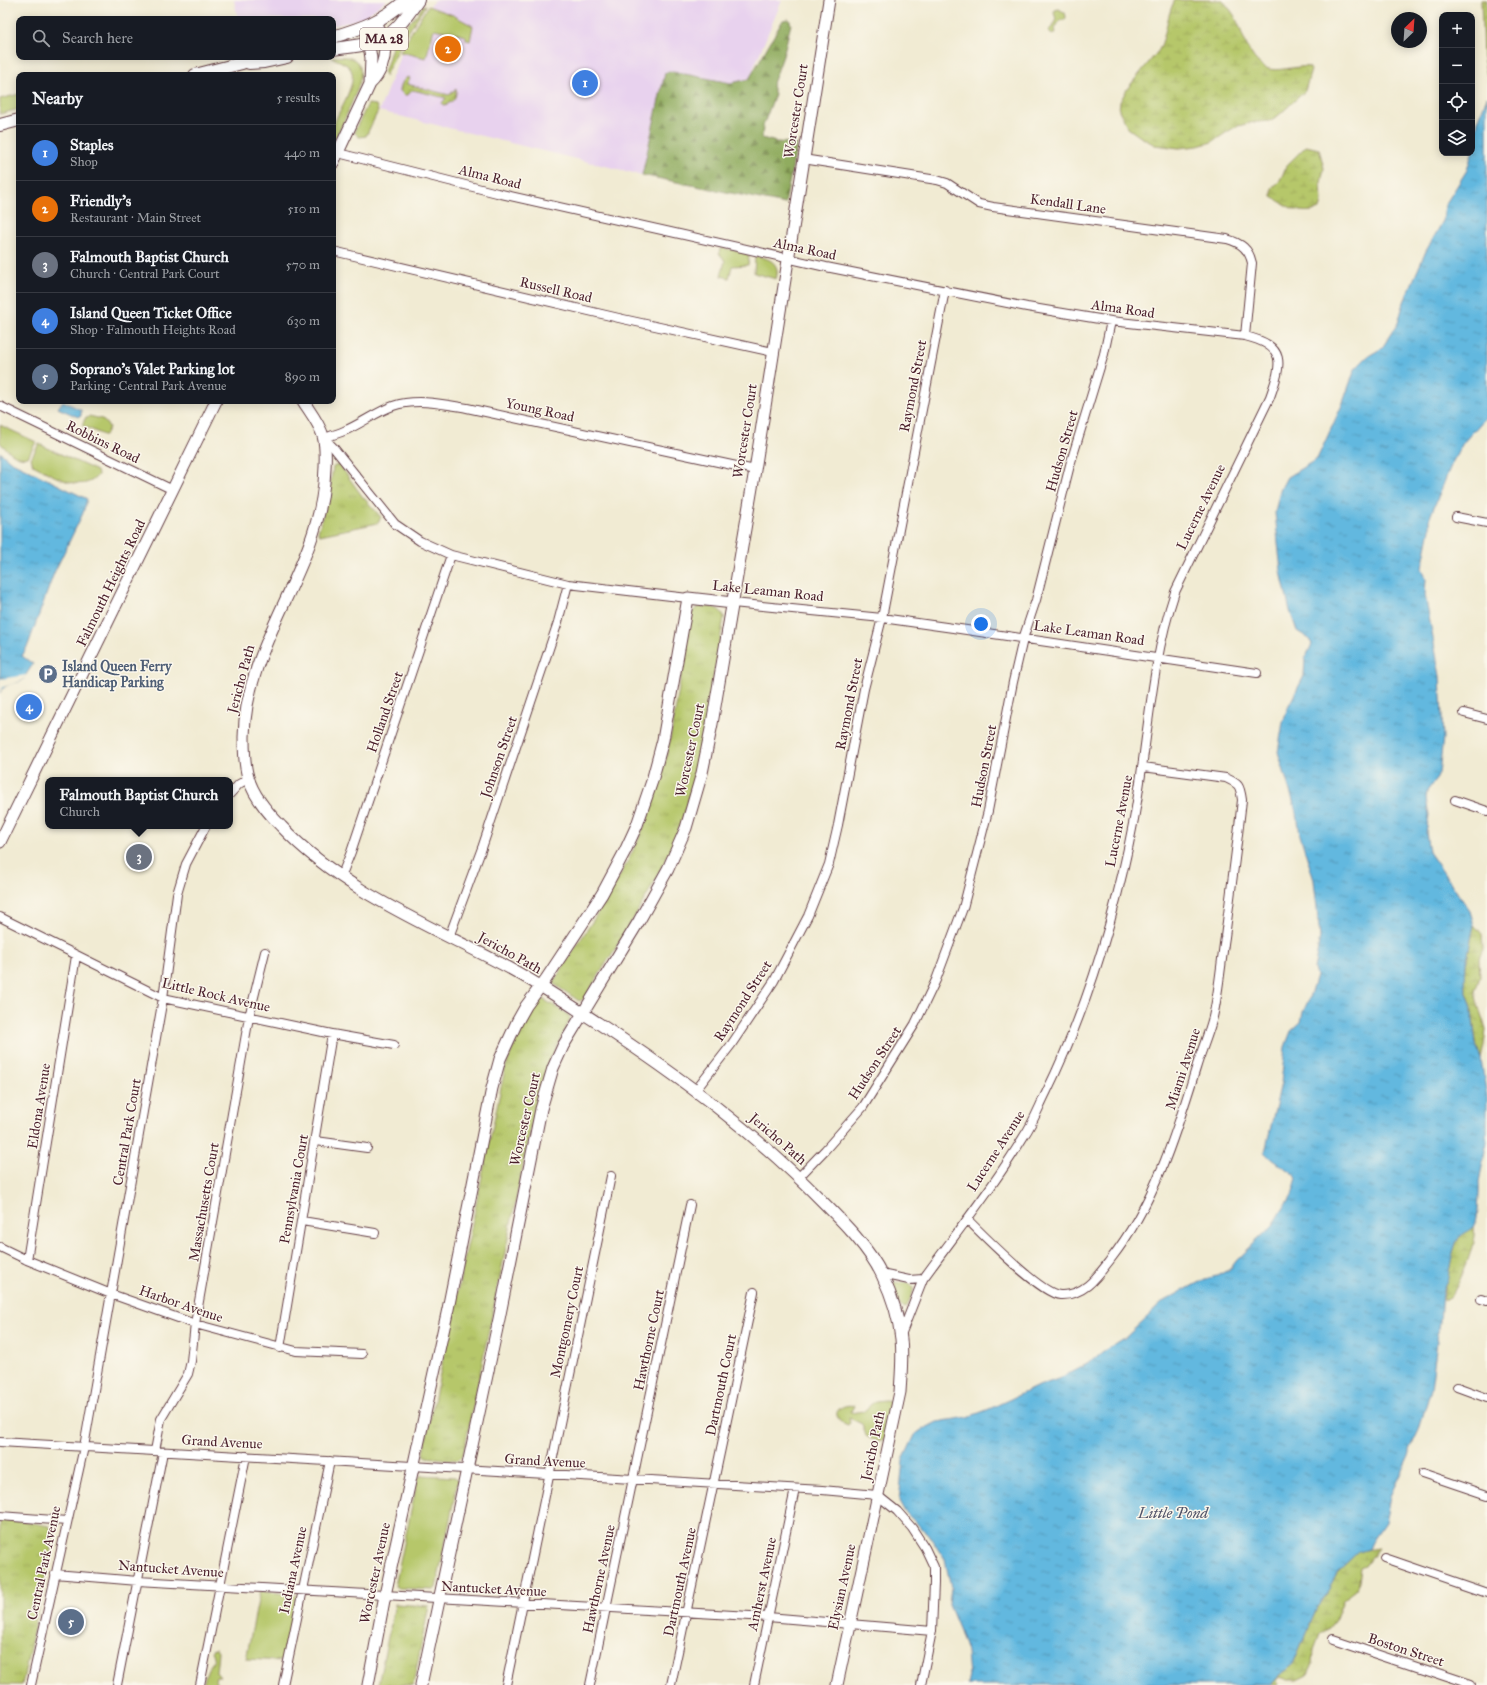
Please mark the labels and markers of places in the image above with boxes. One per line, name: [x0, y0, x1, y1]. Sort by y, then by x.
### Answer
pin: 2: [435, 34, 461, 64]
pin: 1: [572, 68, 598, 98]
place label: Island Queen Ferry Handicap Parking: [62, 658, 173, 692]
parking icon: Island Queen Ferry Handicap Parking: [37, 663, 59, 685]
pin: 4: [16, 692, 42, 722]
pin: 3: [126, 842, 152, 872]
pin: 5: [58, 1607, 84, 1637]

